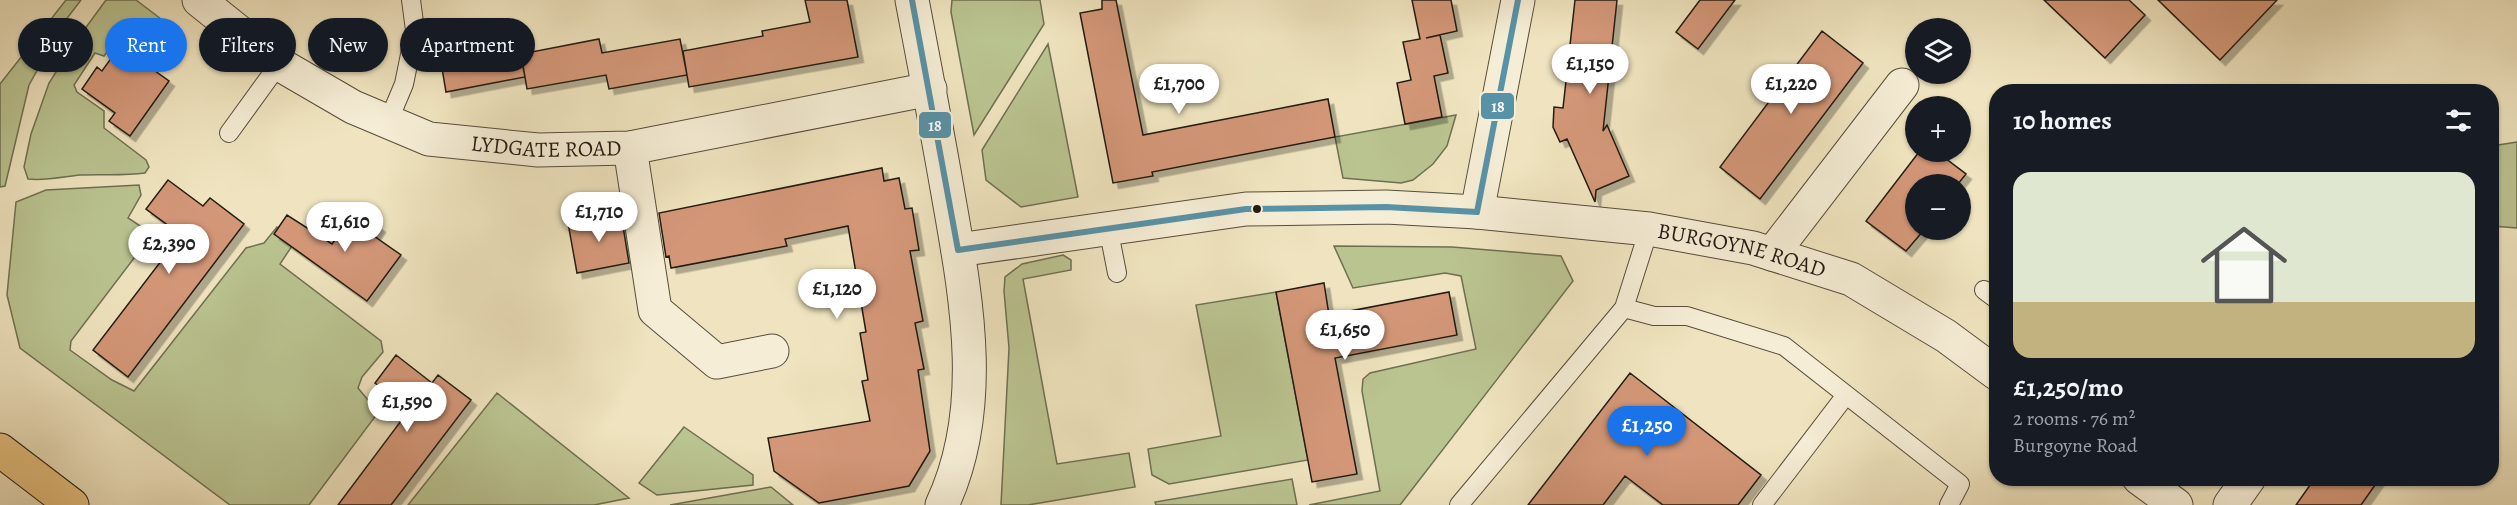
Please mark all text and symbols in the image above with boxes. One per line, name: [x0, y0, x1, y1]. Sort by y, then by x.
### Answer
chip: Buy: [18, 18, 93, 72]
chip: Rent: [105, 18, 187, 72]
chip: Filters: [199, 18, 296, 72]
chip: New: [308, 18, 388, 72]
chip: Apartment: [400, 18, 535, 72]
map controls: [1905, 18, 1971, 240]
button: layers: [1905, 18, 1971, 84]
pin: £1,150: [1541, 44, 1639, 95]
text: £1,150: [1566, 50, 1614, 77]
pin: £1,700: [1130, 64, 1228, 115]
pin: £1,220: [1742, 64, 1840, 115]
text: £1,700: [1153, 70, 1205, 97]
text: £1,220: [1765, 70, 1817, 97]
line badge: 18: [1480, 92, 1515, 120]
text: 18: [1491, 96, 1505, 118]
button: +: [1905, 96, 1971, 162]
text: 10 homes: [2013, 103, 2112, 138]
icon: filters: [2442, 104, 2475, 137]
line badge: 18: [918, 111, 952, 139]
text: 18: [928, 115, 942, 137]
street label: LYDGATE ROAD: [470, 128, 622, 165]
button: −: [1905, 174, 1971, 240]
pin: £1,710: [550, 192, 648, 243]
text: £1,710: [575, 198, 623, 225]
pin: £1,610: [296, 202, 394, 253]
unlabelled marker: [1251, 203, 1263, 215]
text: £1,610: [320, 208, 370, 235]
icon: home: [2190, 211, 2298, 319]
street label: BURGOYNE ROAD: [1655, 216, 1830, 285]
pin: £2,390: [120, 224, 218, 275]
text: £2,390: [142, 230, 196, 257]
pin: £1,120: [788, 269, 886, 320]
text: £1,120: [812, 275, 862, 302]
pin: £1,650: [1296, 310, 1394, 361]
text: £1,650: [1320, 316, 1370, 343]
text: £1,250/mo: [2013, 370, 2123, 405]
pin: £1,590: [358, 382, 456, 433]
text: £1,590: [382, 388, 432, 415]
text: 2 rooms · 76 m²: [2013, 405, 2135, 432]
pin: £1,250: [1598, 406, 1696, 457]
text: £1,250: [1621, 412, 1673, 439]
text: Burgoyne Road: [2013, 432, 2138, 459]

